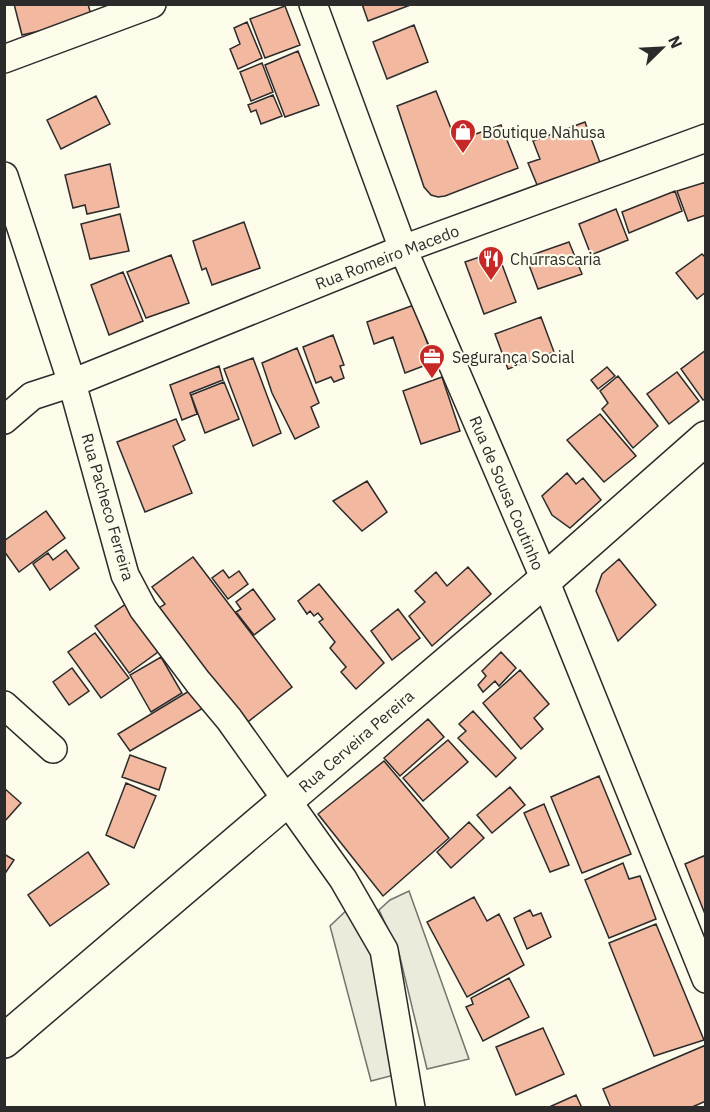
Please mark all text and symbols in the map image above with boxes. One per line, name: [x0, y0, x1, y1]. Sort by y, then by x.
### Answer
north arrow: [632, 18, 692, 78]
text: N: [664, 33, 687, 51]
shop icon: Boutique Nahusa: [448, 117, 478, 155]
place label: Boutique Nahusa: [482, 122, 606, 142]
street label: Rua Romeiro Macedo: [312, 220, 462, 294]
restaurant icon: Churrascaria: [476, 244, 506, 282]
place label: Churrascaria: [510, 249, 602, 269]
office icon: Segurança Social: [417, 342, 447, 380]
place label: Segurança Social: [452, 347, 575, 367]
street label: Rua de Sousa Coutinho: [465, 413, 549, 573]
street label: Rua Pacheco Ferreira: [77, 431, 139, 583]
street label: Rua Cerveira Pereira: [294, 685, 418, 796]

